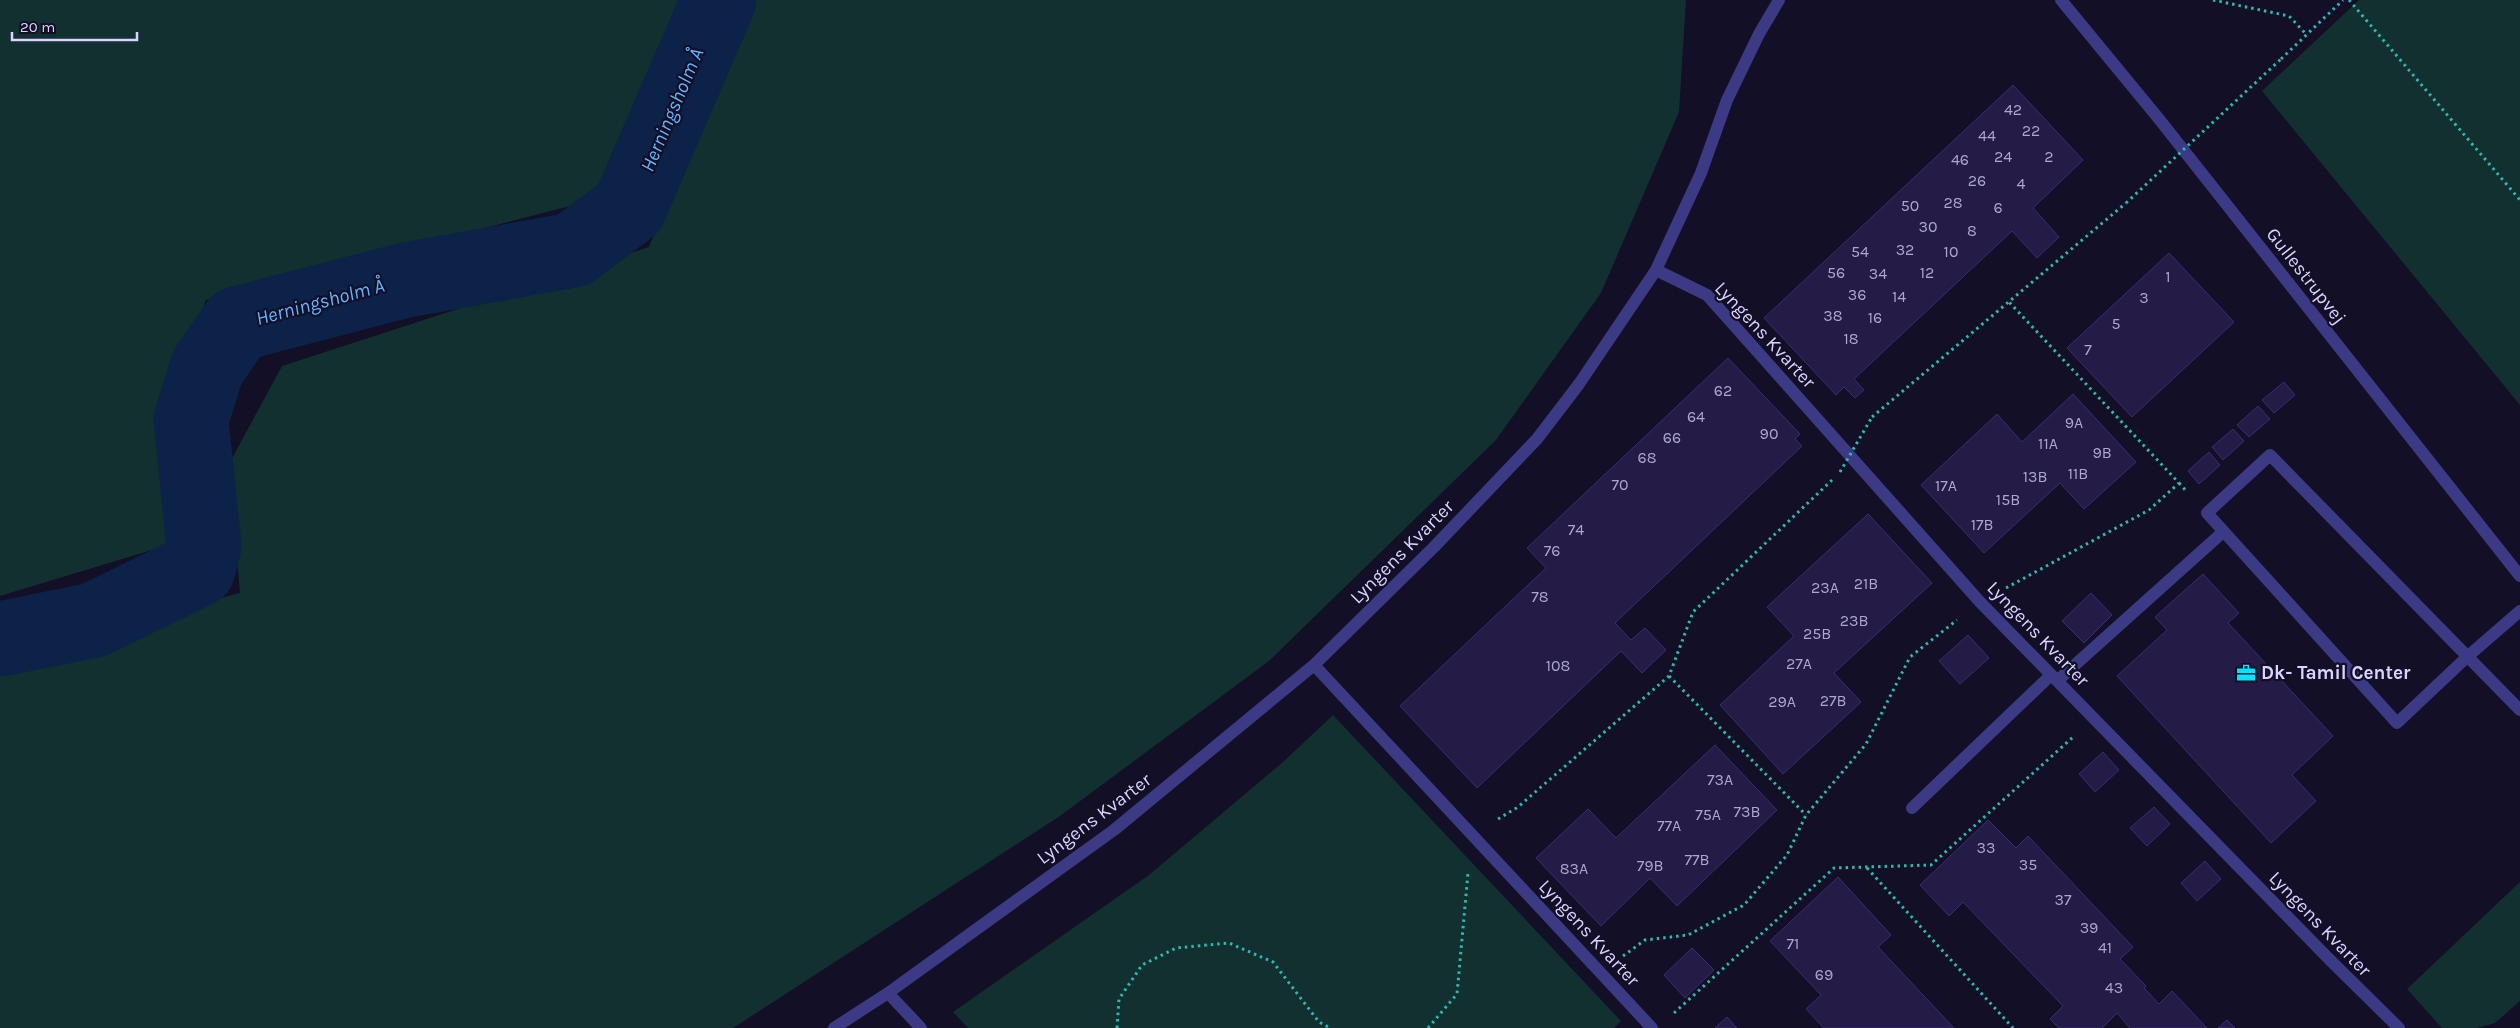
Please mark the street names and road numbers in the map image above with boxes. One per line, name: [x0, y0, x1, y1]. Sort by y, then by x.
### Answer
street label: Gullestrupvej: [2262, 224, 2350, 328]
street label: Lyngens Kvarter: [1710, 277, 1820, 393]
street label: Lyngens Kvarter: [1346, 496, 1458, 608]
street label: Lyngens Kvarter: [1982, 577, 2094, 691]
street label: Lyngens Kvarter: [1033, 769, 1156, 869]
street label: Lyngens Kvarter: [2264, 867, 2376, 981]
street label: Lyngens Kvarter: [1534, 875, 1644, 991]

